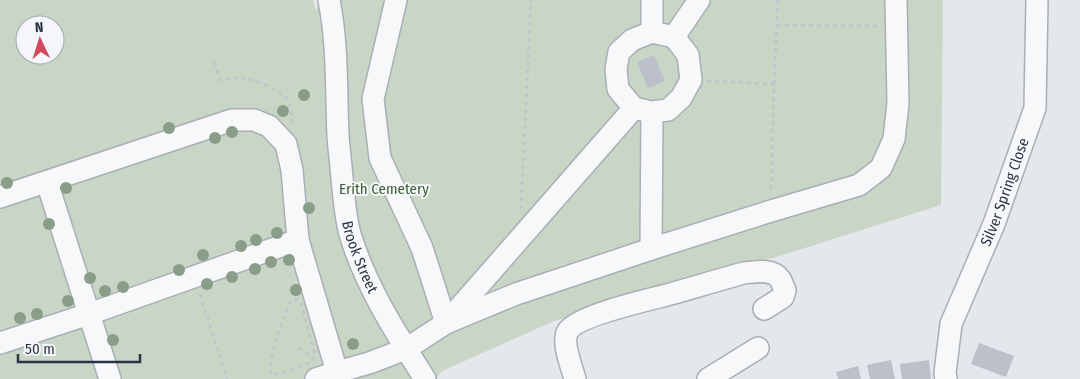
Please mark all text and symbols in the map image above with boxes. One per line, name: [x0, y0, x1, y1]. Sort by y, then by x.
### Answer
north arrow: [15, 15, 65, 65]
text: N: [34, 19, 44, 36]
street label: Silver Spring Close: [977, 136, 1033, 249]
park label: Erith Cemetery: [339, 180, 429, 198]
street label: Brook Street: [338, 219, 382, 296]
scale bar: [18, 332, 140, 364]
text: 50 m: [25, 340, 55, 358]

